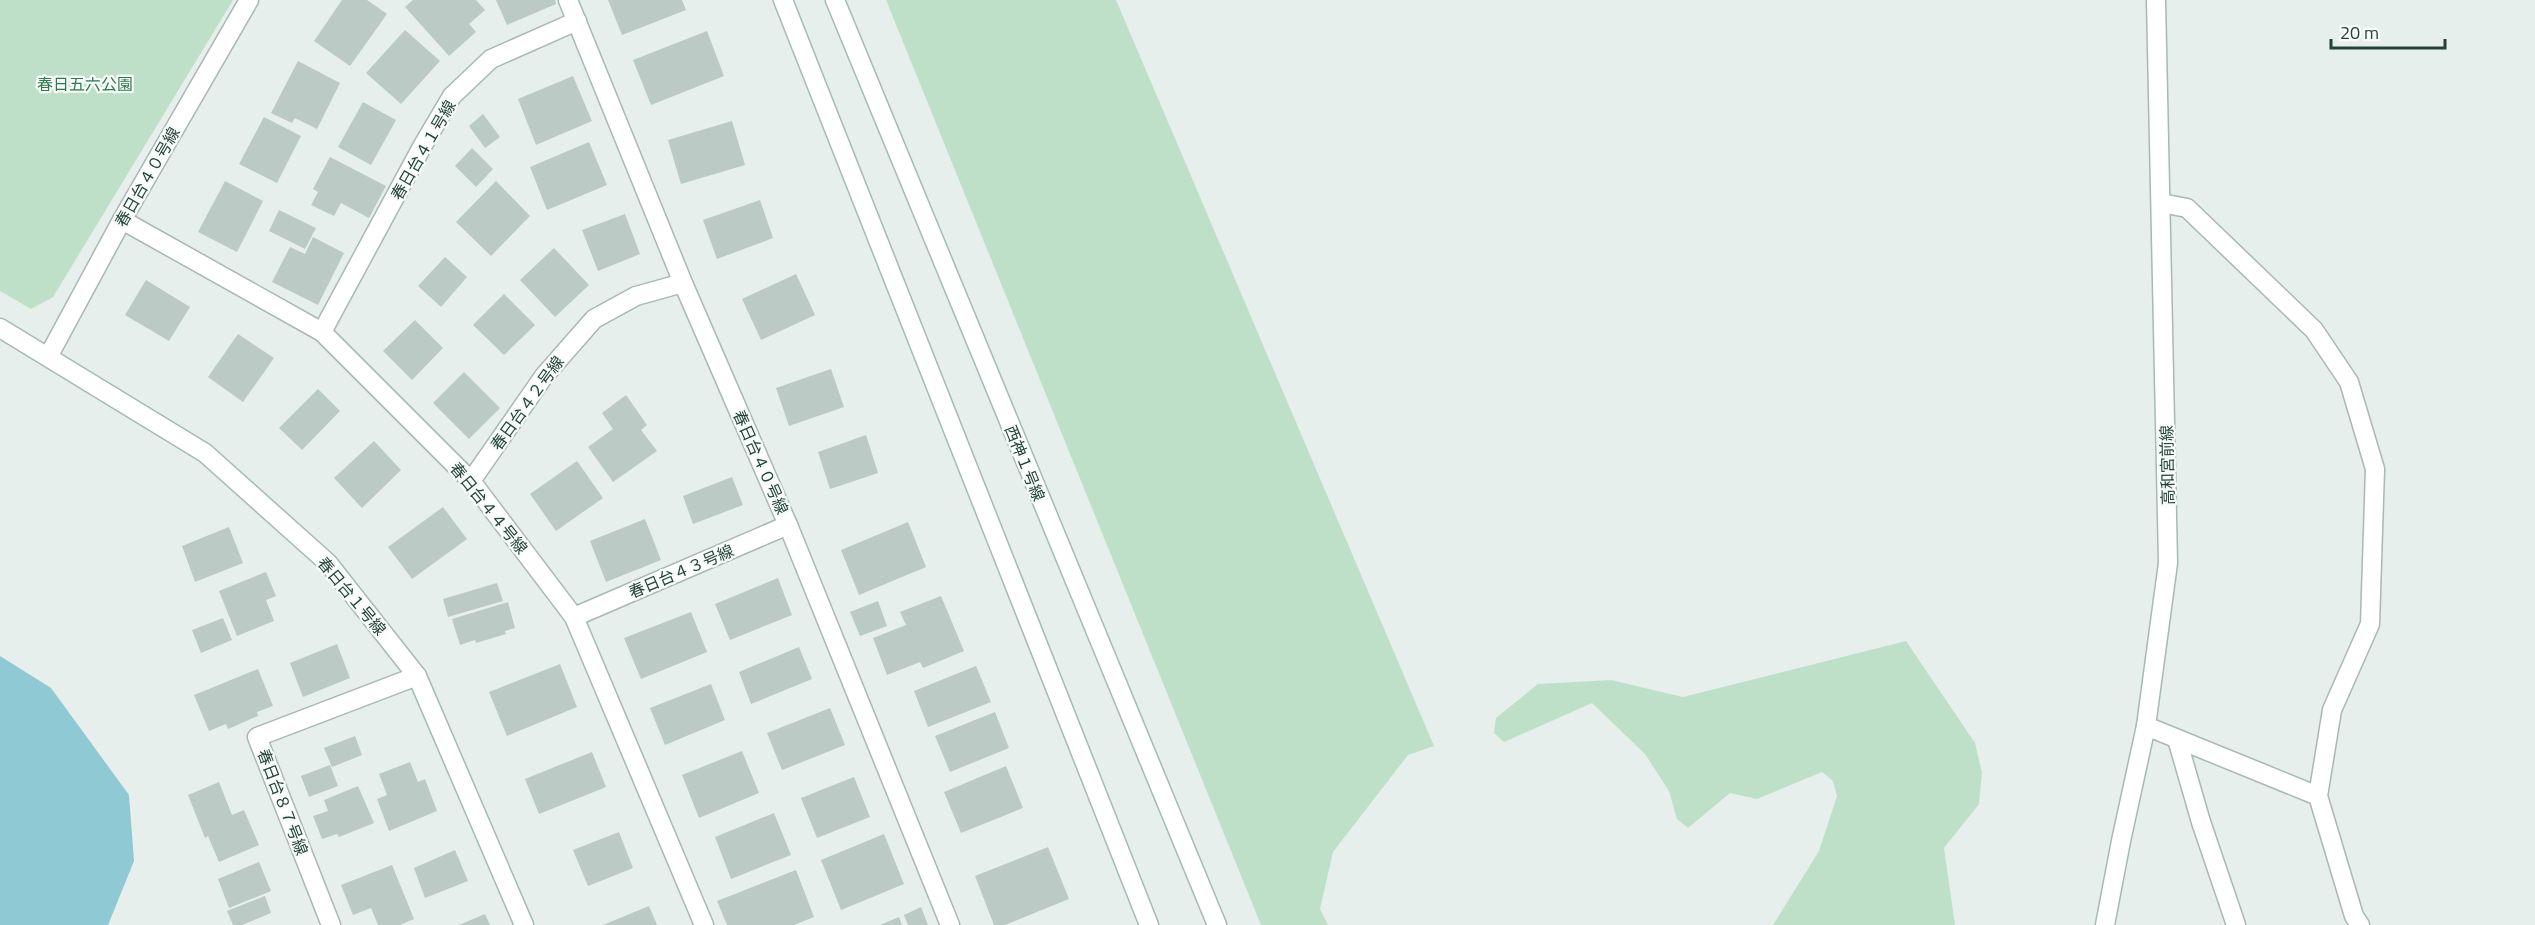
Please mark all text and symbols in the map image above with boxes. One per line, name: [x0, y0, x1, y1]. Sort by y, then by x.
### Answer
scale bar: [2331, 12, 2445, 50]
text: 20 m: [2340, 19, 2379, 46]
park label: 春日五六公園: [37, 72, 133, 96]
street label: 春日台４１号線: [385, 95, 461, 205]
street label: 春日台４０号線: [109, 122, 185, 232]
street label: 春日台４２号線: [484, 351, 570, 455]
street label: 春日台４０号線: [727, 406, 795, 518]
street label: 西神１号線: [999, 421, 1051, 505]
street label: 高和宮前線: [2154, 425, 2180, 505]
street label: 春日台４４号線: [444, 457, 534, 559]
street label: 春日台４３号線: [625, 538, 737, 604]
street label: 春日台１号線: [312, 552, 392, 640]
street label: 春日台８７号線: [252, 745, 314, 859]

